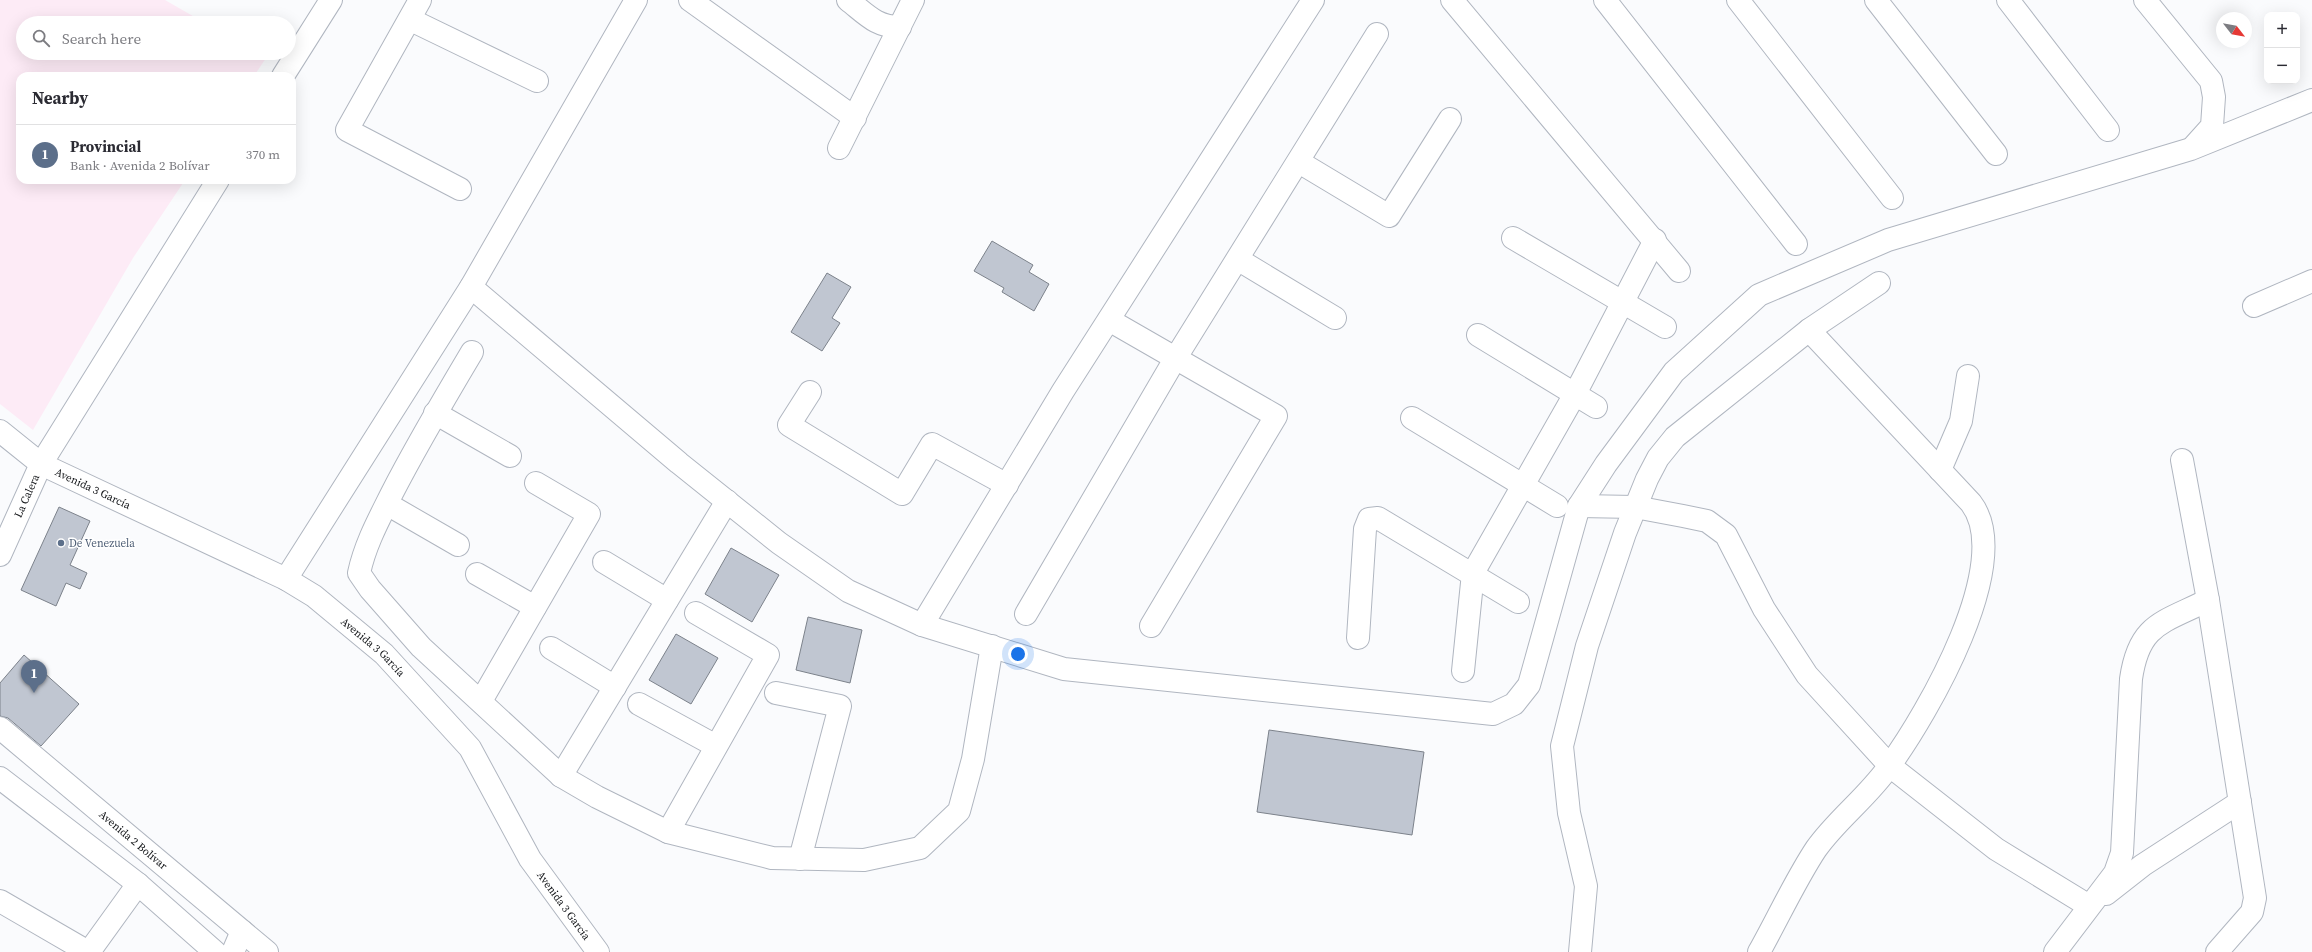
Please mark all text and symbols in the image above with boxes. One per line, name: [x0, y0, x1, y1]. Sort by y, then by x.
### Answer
north arrow: [2216, 12, 2252, 48]
map controls: [2264, 12, 2300, 84]
button: +: [2264, 12, 2300, 48]
search box: [16, 16, 296, 60]
icon: search: [30, 27, 52, 49]
text: Search here: [62, 28, 141, 49]
button: −: [2264, 48, 2300, 84]
text: Nearby: [32, 86, 88, 110]
text: Provincial: [70, 136, 141, 157]
text: 1: [41, 146, 49, 163]
text: 370 m: [246, 146, 280, 163]
text: Bank · Avenida 2 Bolívar: [70, 157, 210, 174]
street label: Avenida 3 García: [53, 464, 134, 513]
street label: La Calera: [11, 471, 43, 520]
place label: De Venezuela: [69, 536, 135, 551]
marker: De Venezuela: [56, 538, 66, 548]
street label: Avenida 3 García: [338, 614, 409, 680]
your location: [1008, 644, 1028, 664]
pin: 1: [21, 660, 47, 693]
street label: Avenida 2 Bolívar: [96, 807, 171, 873]
street label: Avenida 3 García: [534, 868, 594, 943]

